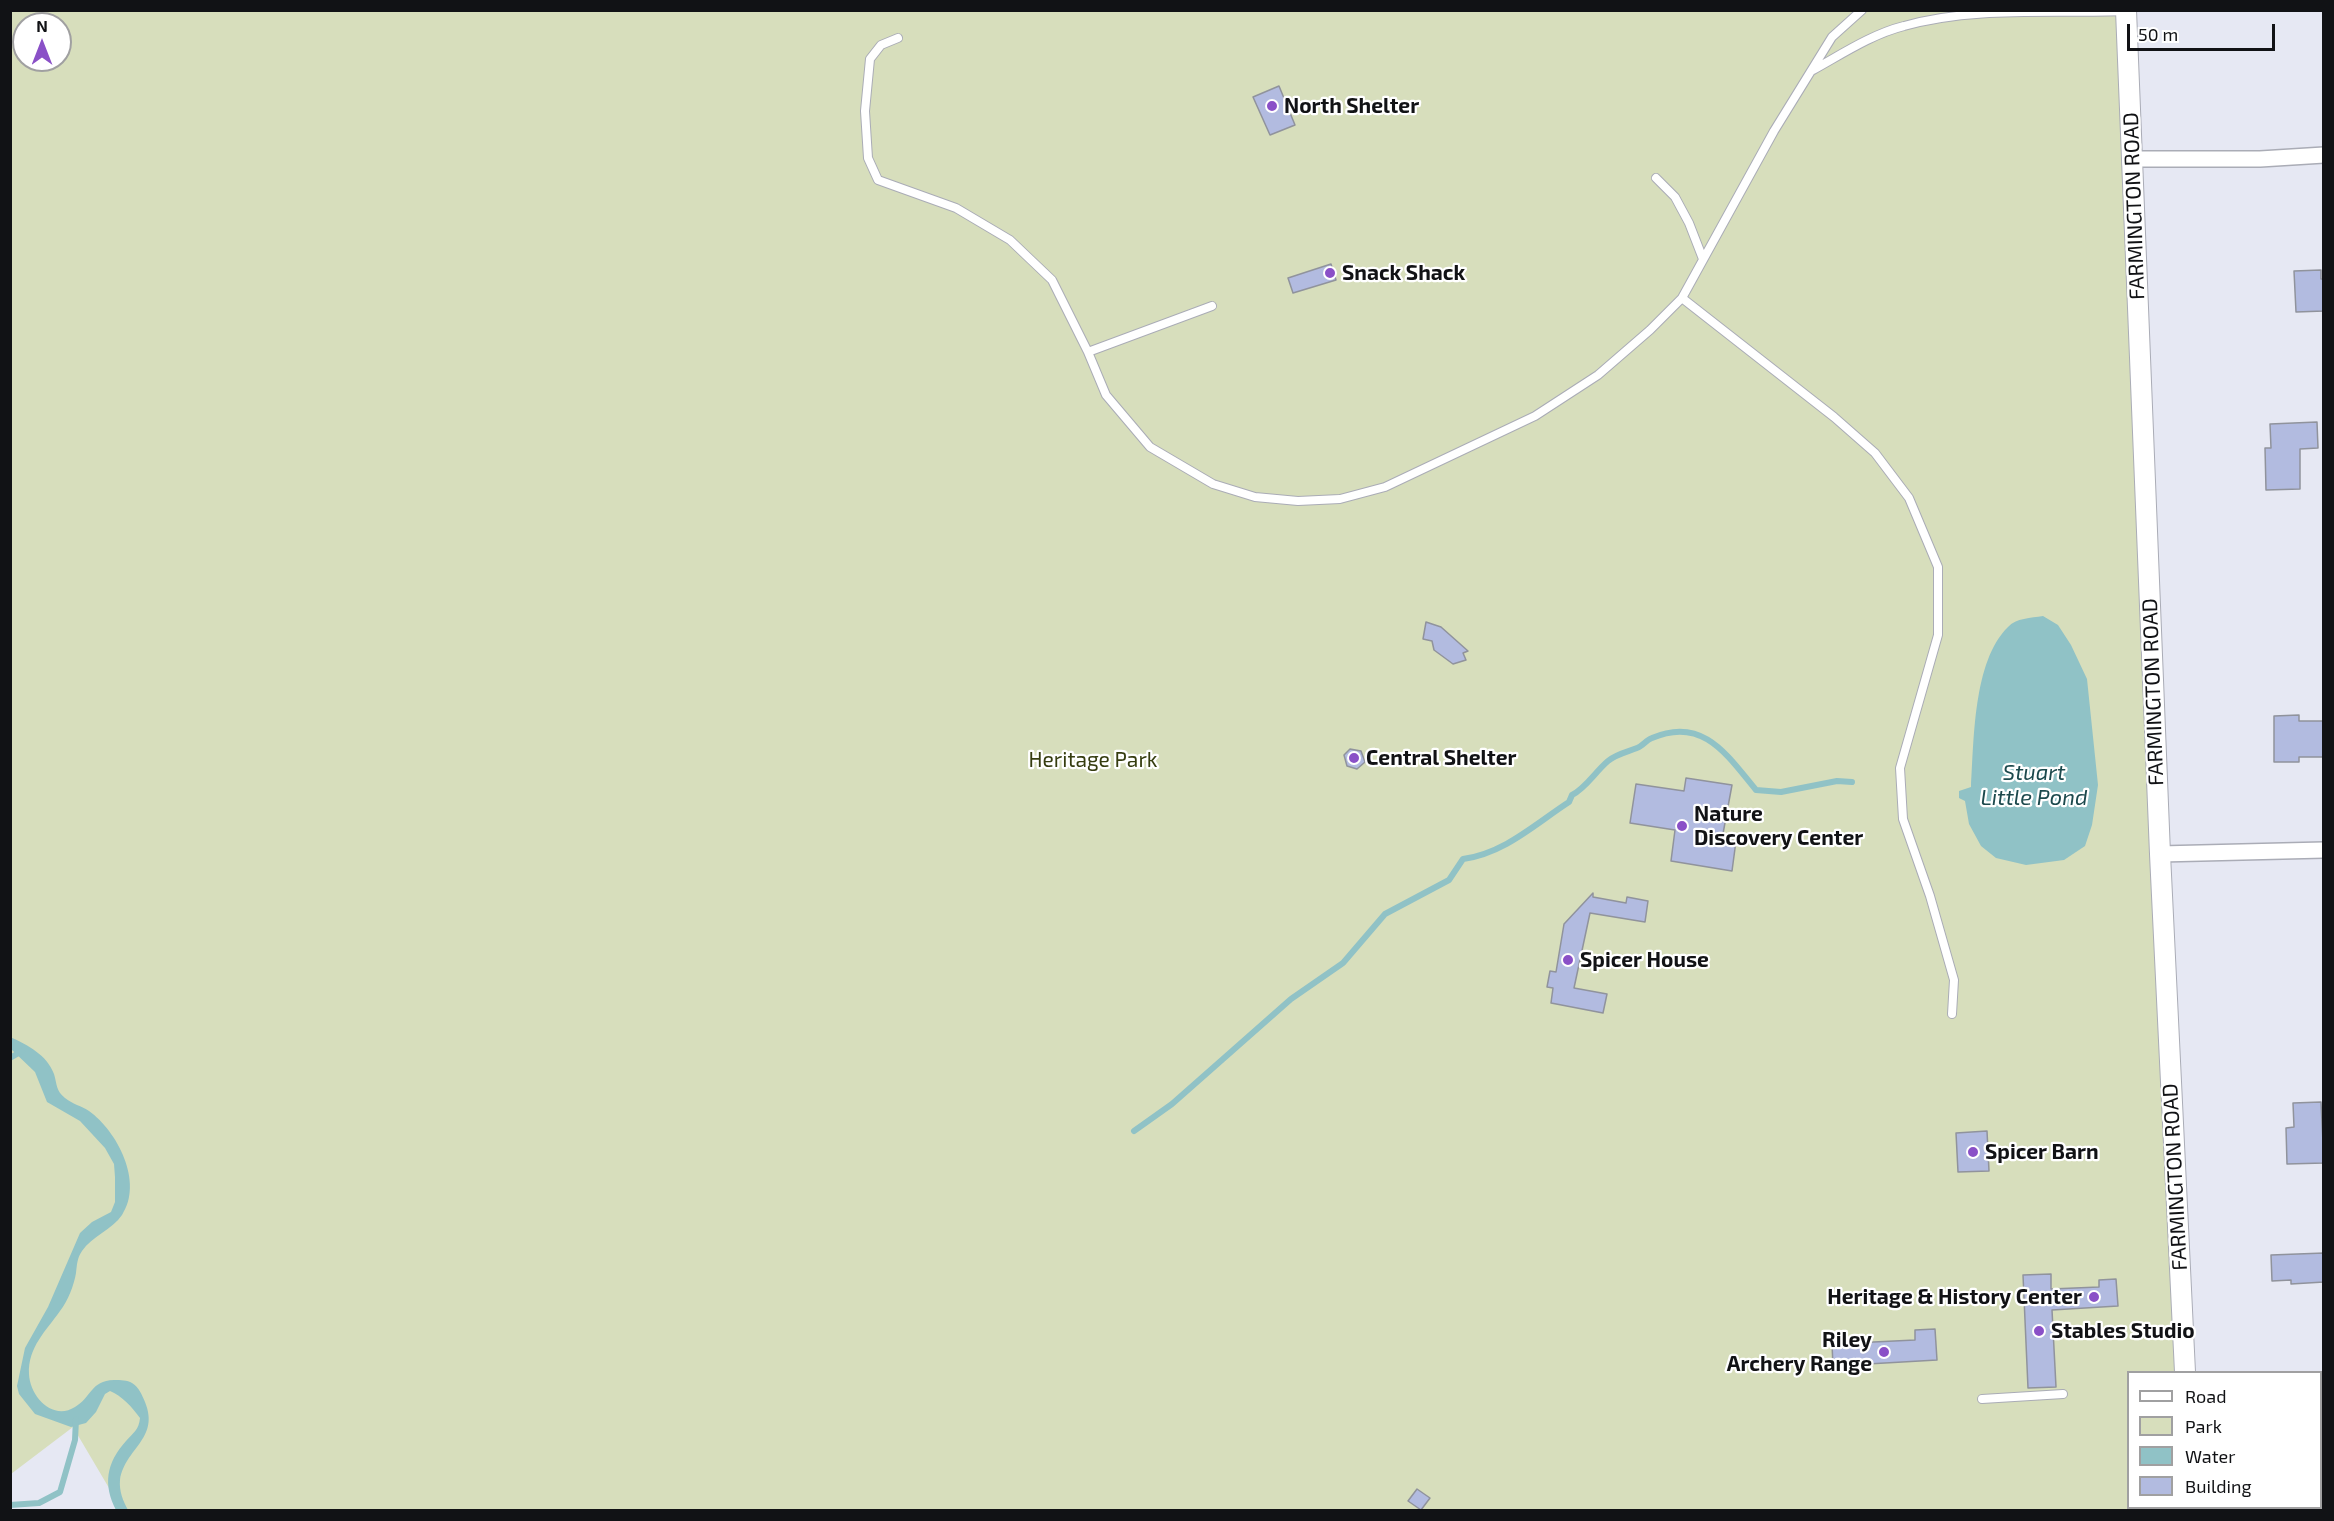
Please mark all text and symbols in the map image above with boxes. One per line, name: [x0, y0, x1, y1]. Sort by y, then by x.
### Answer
north arrow: [12, 12, 72, 72]
scale bar: [2130, 12, 2278, 50]
text: N: [36, 16, 48, 35]
text: 50 m: [2138, 23, 2178, 45]
place label: North Shelter: [1284, 93, 1419, 119]
marker: North Shelter: [1265, 99, 1279, 113]
street label: FARMINGTON ROAD: [2118, 112, 2150, 300]
place label: Snack Shack: [1342, 260, 1465, 286]
marker: Snack Shack: [1323, 266, 1337, 280]
street label: FARMINGTON ROAD: [2137, 598, 2169, 786]
place label: Central Shelter: [1366, 745, 1517, 771]
park label: Heritage Park: [1028, 747, 1158, 773]
marker: Central Shelter: [1347, 751, 1361, 765]
water label: Stuart Little Pond: [1980, 760, 2088, 812]
place label: Nature Discovery Center: [1694, 801, 1863, 851]
marker: Nature Discovery Center: [1675, 819, 1689, 833]
place label: Spicer House: [1580, 947, 1709, 973]
marker: Spicer House: [1561, 953, 1575, 967]
street label: FARMINGTON ROAD: [2158, 1083, 2192, 1271]
place label: Spicer Barn: [1985, 1139, 2099, 1165]
marker: Spicer Barn: [1966, 1145, 1980, 1159]
place label: Heritage & History Center: [1827, 1284, 2082, 1310]
marker: Heritage & History Center: [2087, 1290, 2101, 1304]
place label: Stables Studio: [2051, 1318, 2195, 1344]
marker: Stables Studio: [2032, 1324, 2046, 1338]
place label: Riley Archery Range: [1727, 1327, 1872, 1377]
marker: Riley Archery Range: [1877, 1345, 1891, 1359]
legend: [2127, 1371, 2322, 1509]
text: Road: [2185, 1385, 2226, 1407]
text: Park: [2185, 1415, 2222, 1437]
text: Water: [2185, 1445, 2235, 1467]
text: Building: [2185, 1475, 2252, 1497]

